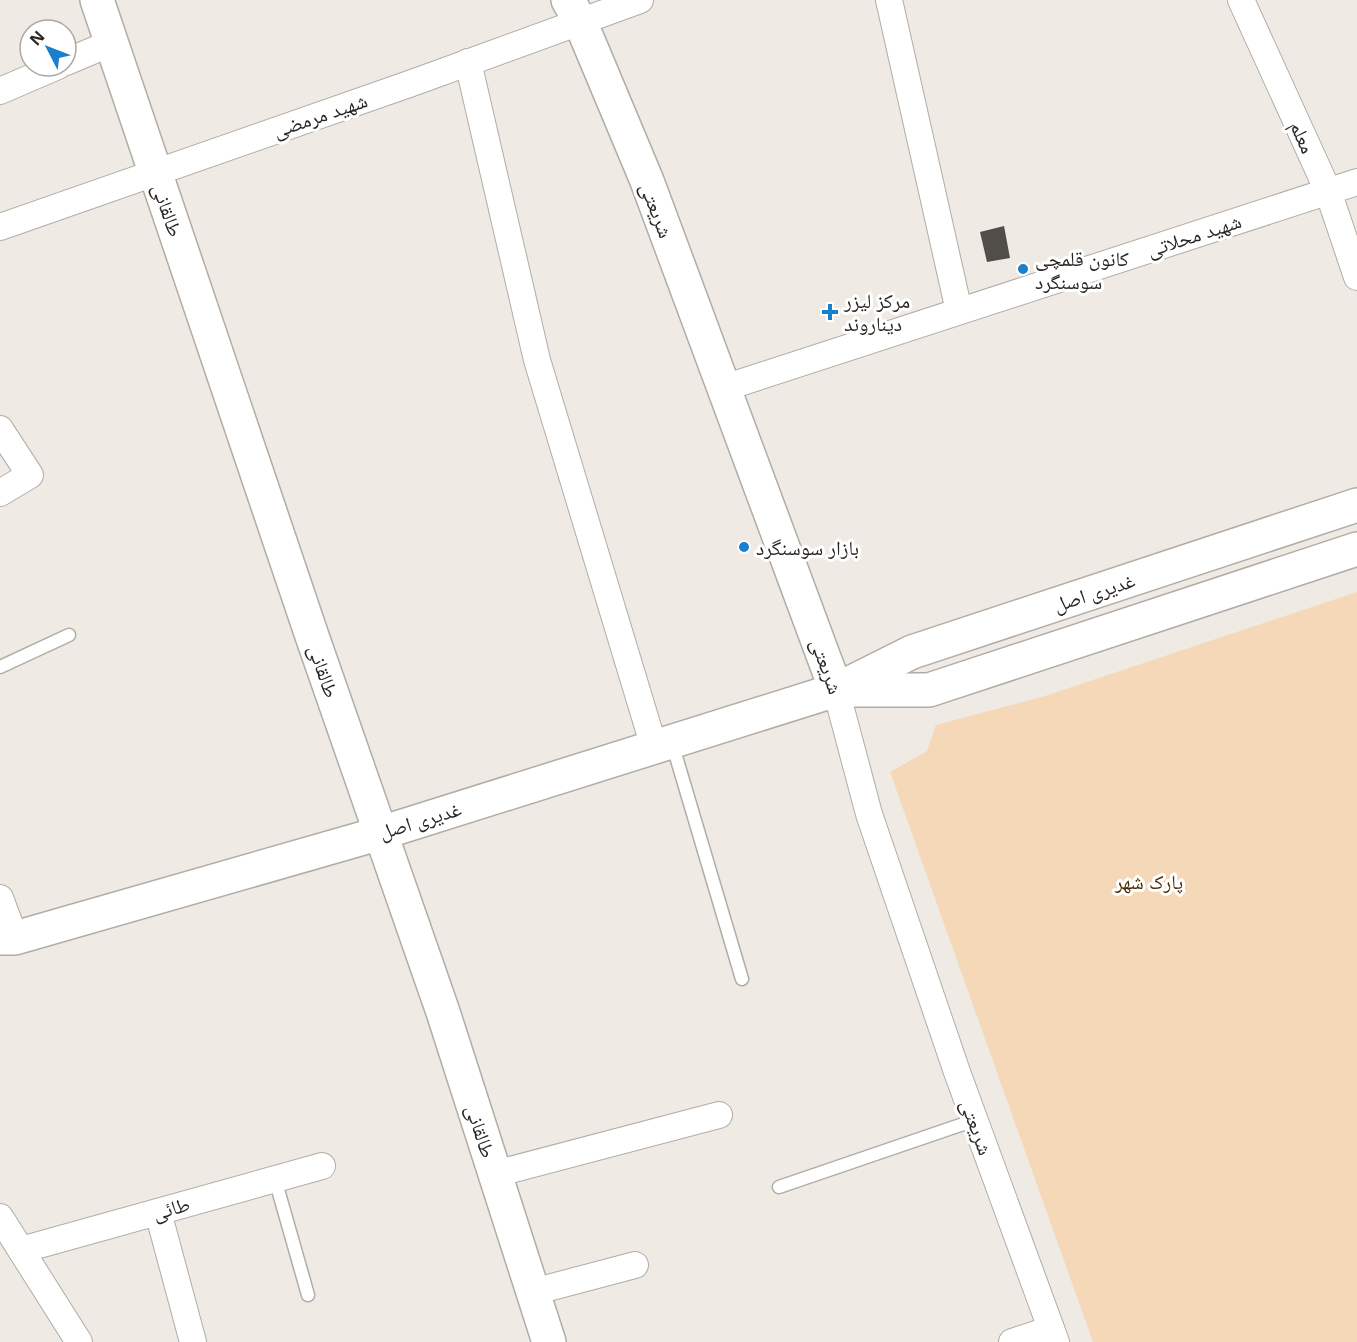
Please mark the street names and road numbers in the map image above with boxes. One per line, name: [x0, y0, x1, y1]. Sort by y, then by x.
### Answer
street label: شهید مرمضی: [269, 86, 371, 144]
street label: معلم: [1283, 116, 1322, 158]
street label: شریعتی: [634, 178, 680, 242]
street label: طالقانی: [146, 180, 190, 240]
street label: شهید محلاتی: [1143, 207, 1245, 263]
street label: غدیری اصل: [1050, 566, 1138, 618]
street label: شریعتی: [805, 634, 849, 698]
street label: طالقانی: [302, 641, 346, 701]
street label: غدیری اصل: [376, 795, 464, 845]
street label: شریعتی: [955, 1095, 999, 1159]
street label: طالقانی: [460, 1101, 502, 1161]
street label: طائی: [149, 1190, 193, 1226]

